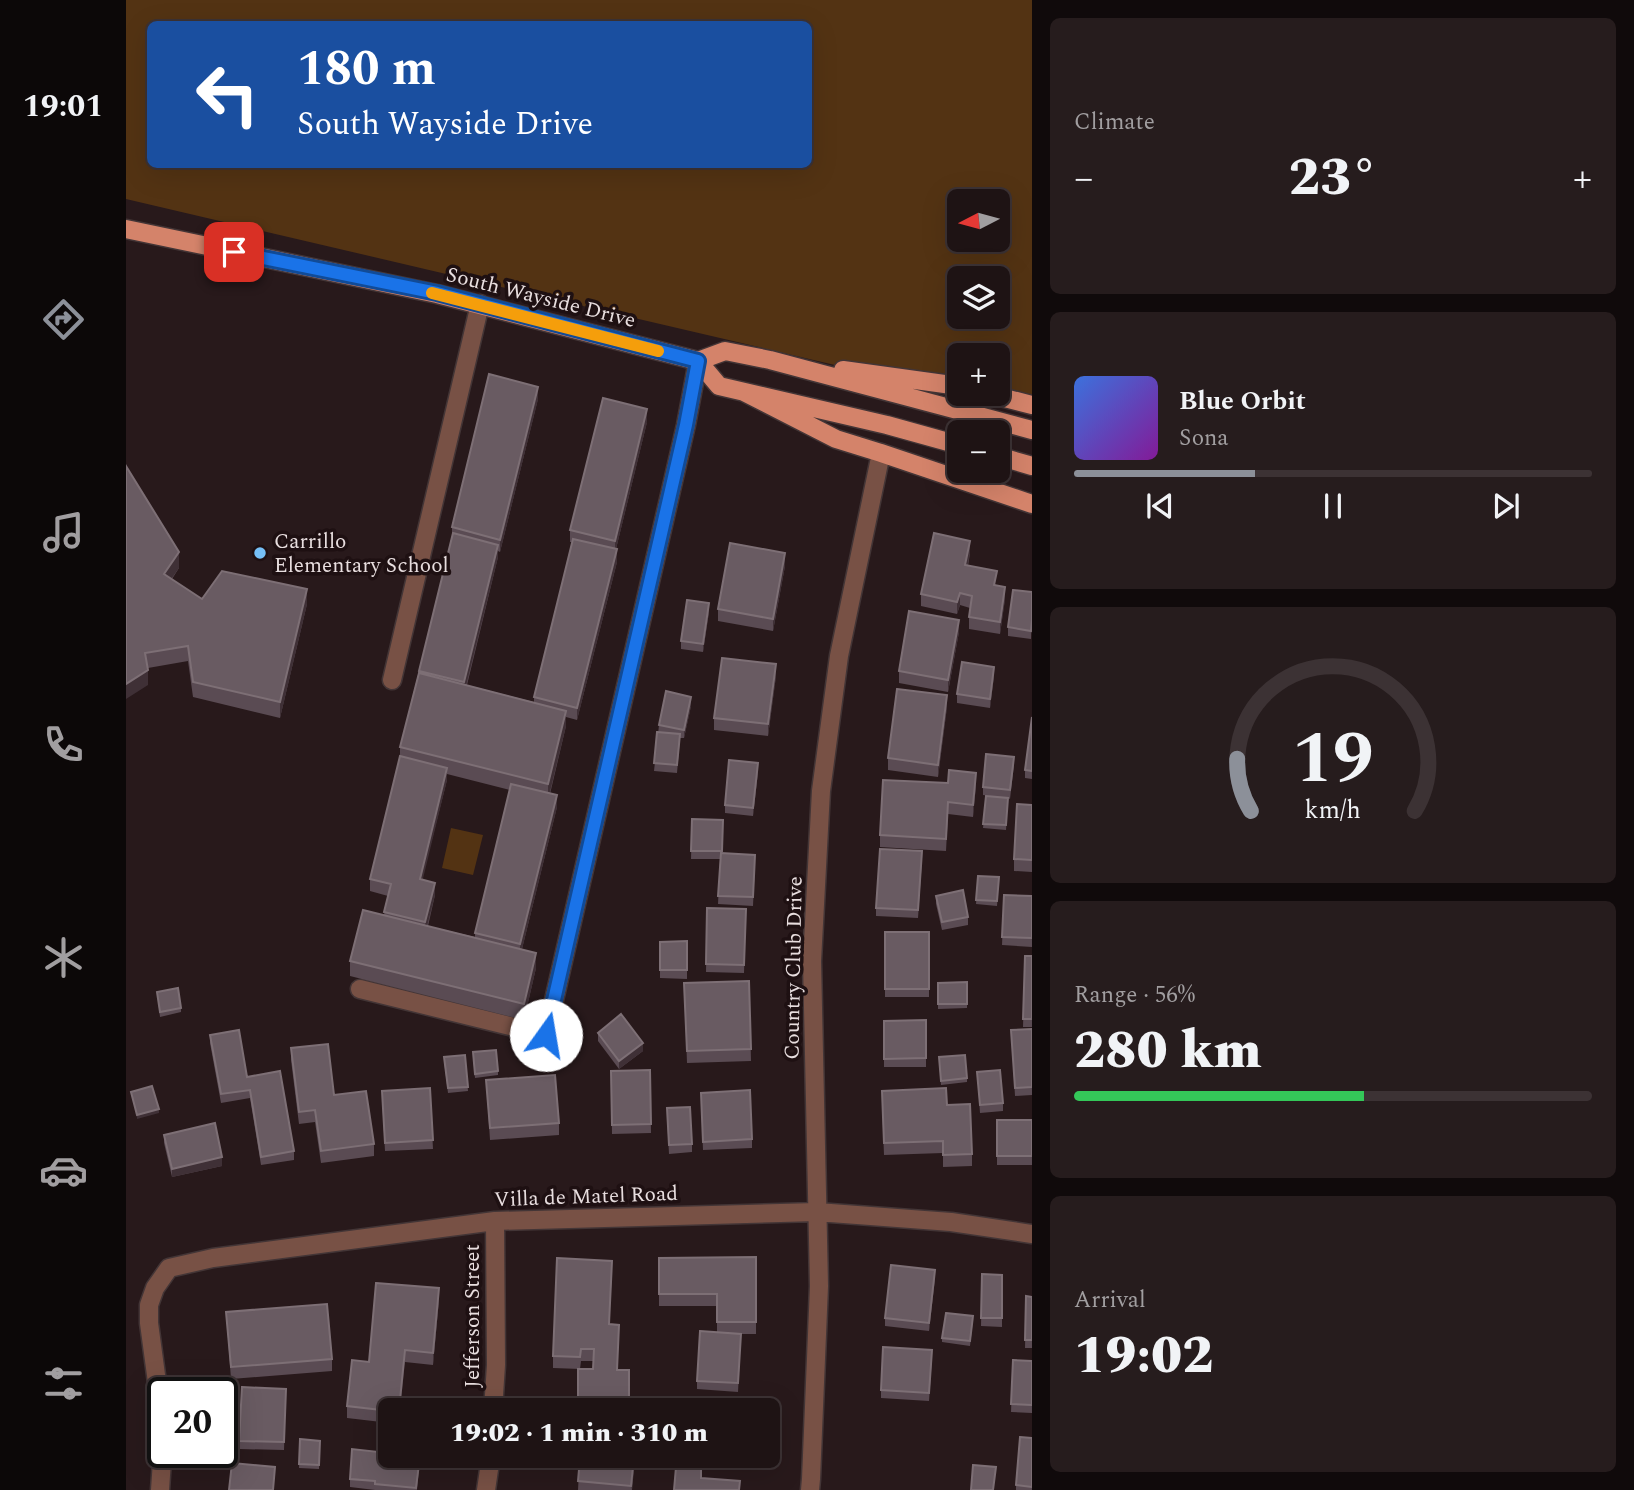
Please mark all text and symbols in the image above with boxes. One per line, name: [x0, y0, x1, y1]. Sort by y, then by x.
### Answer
text: 180 m: [297, 32, 436, 107]
icon: left: [182, 49, 273, 140]
text: 19:01: [23, 82, 103, 131]
text: South Wayside Drive: [297, 100, 593, 149]
text: Climate: [1074, 105, 1155, 140]
text: 23°: [1289, 139, 1377, 218]
text: −: [1074, 150, 1093, 208]
text: +: [1573, 150, 1592, 208]
north arrow: [947, 189, 1010, 252]
map controls: [947, 189, 1010, 483]
pin: [204, 222, 264, 282]
icon: arrive: [215, 233, 253, 271]
street label: South Wayside Drive: [443, 259, 639, 337]
button: layers: [947, 266, 1010, 329]
icon: directions: [39, 295, 88, 344]
button: +: [947, 343, 1010, 406]
text: Blue Orbit: [1179, 381, 1306, 421]
button: −: [947, 420, 1010, 483]
text: Sona: [1179, 421, 1229, 456]
icon: previous: [1141, 487, 1179, 525]
icon: pause: [1314, 487, 1352, 525]
icon: next: [1487, 487, 1525, 525]
icon: music: [39, 508, 88, 557]
place label: Carrillo Elementary School: [274, 526, 449, 582]
marker: Carrillo Elementary School: [252, 545, 268, 561]
text: 19: [1292, 704, 1374, 815]
icon: phone: [39, 720, 88, 769]
text: km/h: [1305, 792, 1361, 830]
street label: Country Club Drive: [776, 876, 812, 1060]
icon: climate: [39, 933, 88, 982]
text: Range · 56%: [1074, 978, 1195, 1013]
position arrow: [509, 998, 583, 1072]
text: 280 km: [1074, 1012, 1262, 1091]
icon: car: [39, 1146, 88, 1195]
street label: Villa de Matel Road: [494, 1178, 678, 1216]
street label: Jefferson Street: [457, 1244, 489, 1388]
text: Arrival: [1074, 1283, 1146, 1318]
text: 19:02: [1074, 1317, 1213, 1396]
icon: filters: [39, 1359, 88, 1408]
speed limit sign: 20: [147, 1377, 238, 1468]
text: 19:02 · 1 min · 310 m: [450, 1413, 708, 1453]

